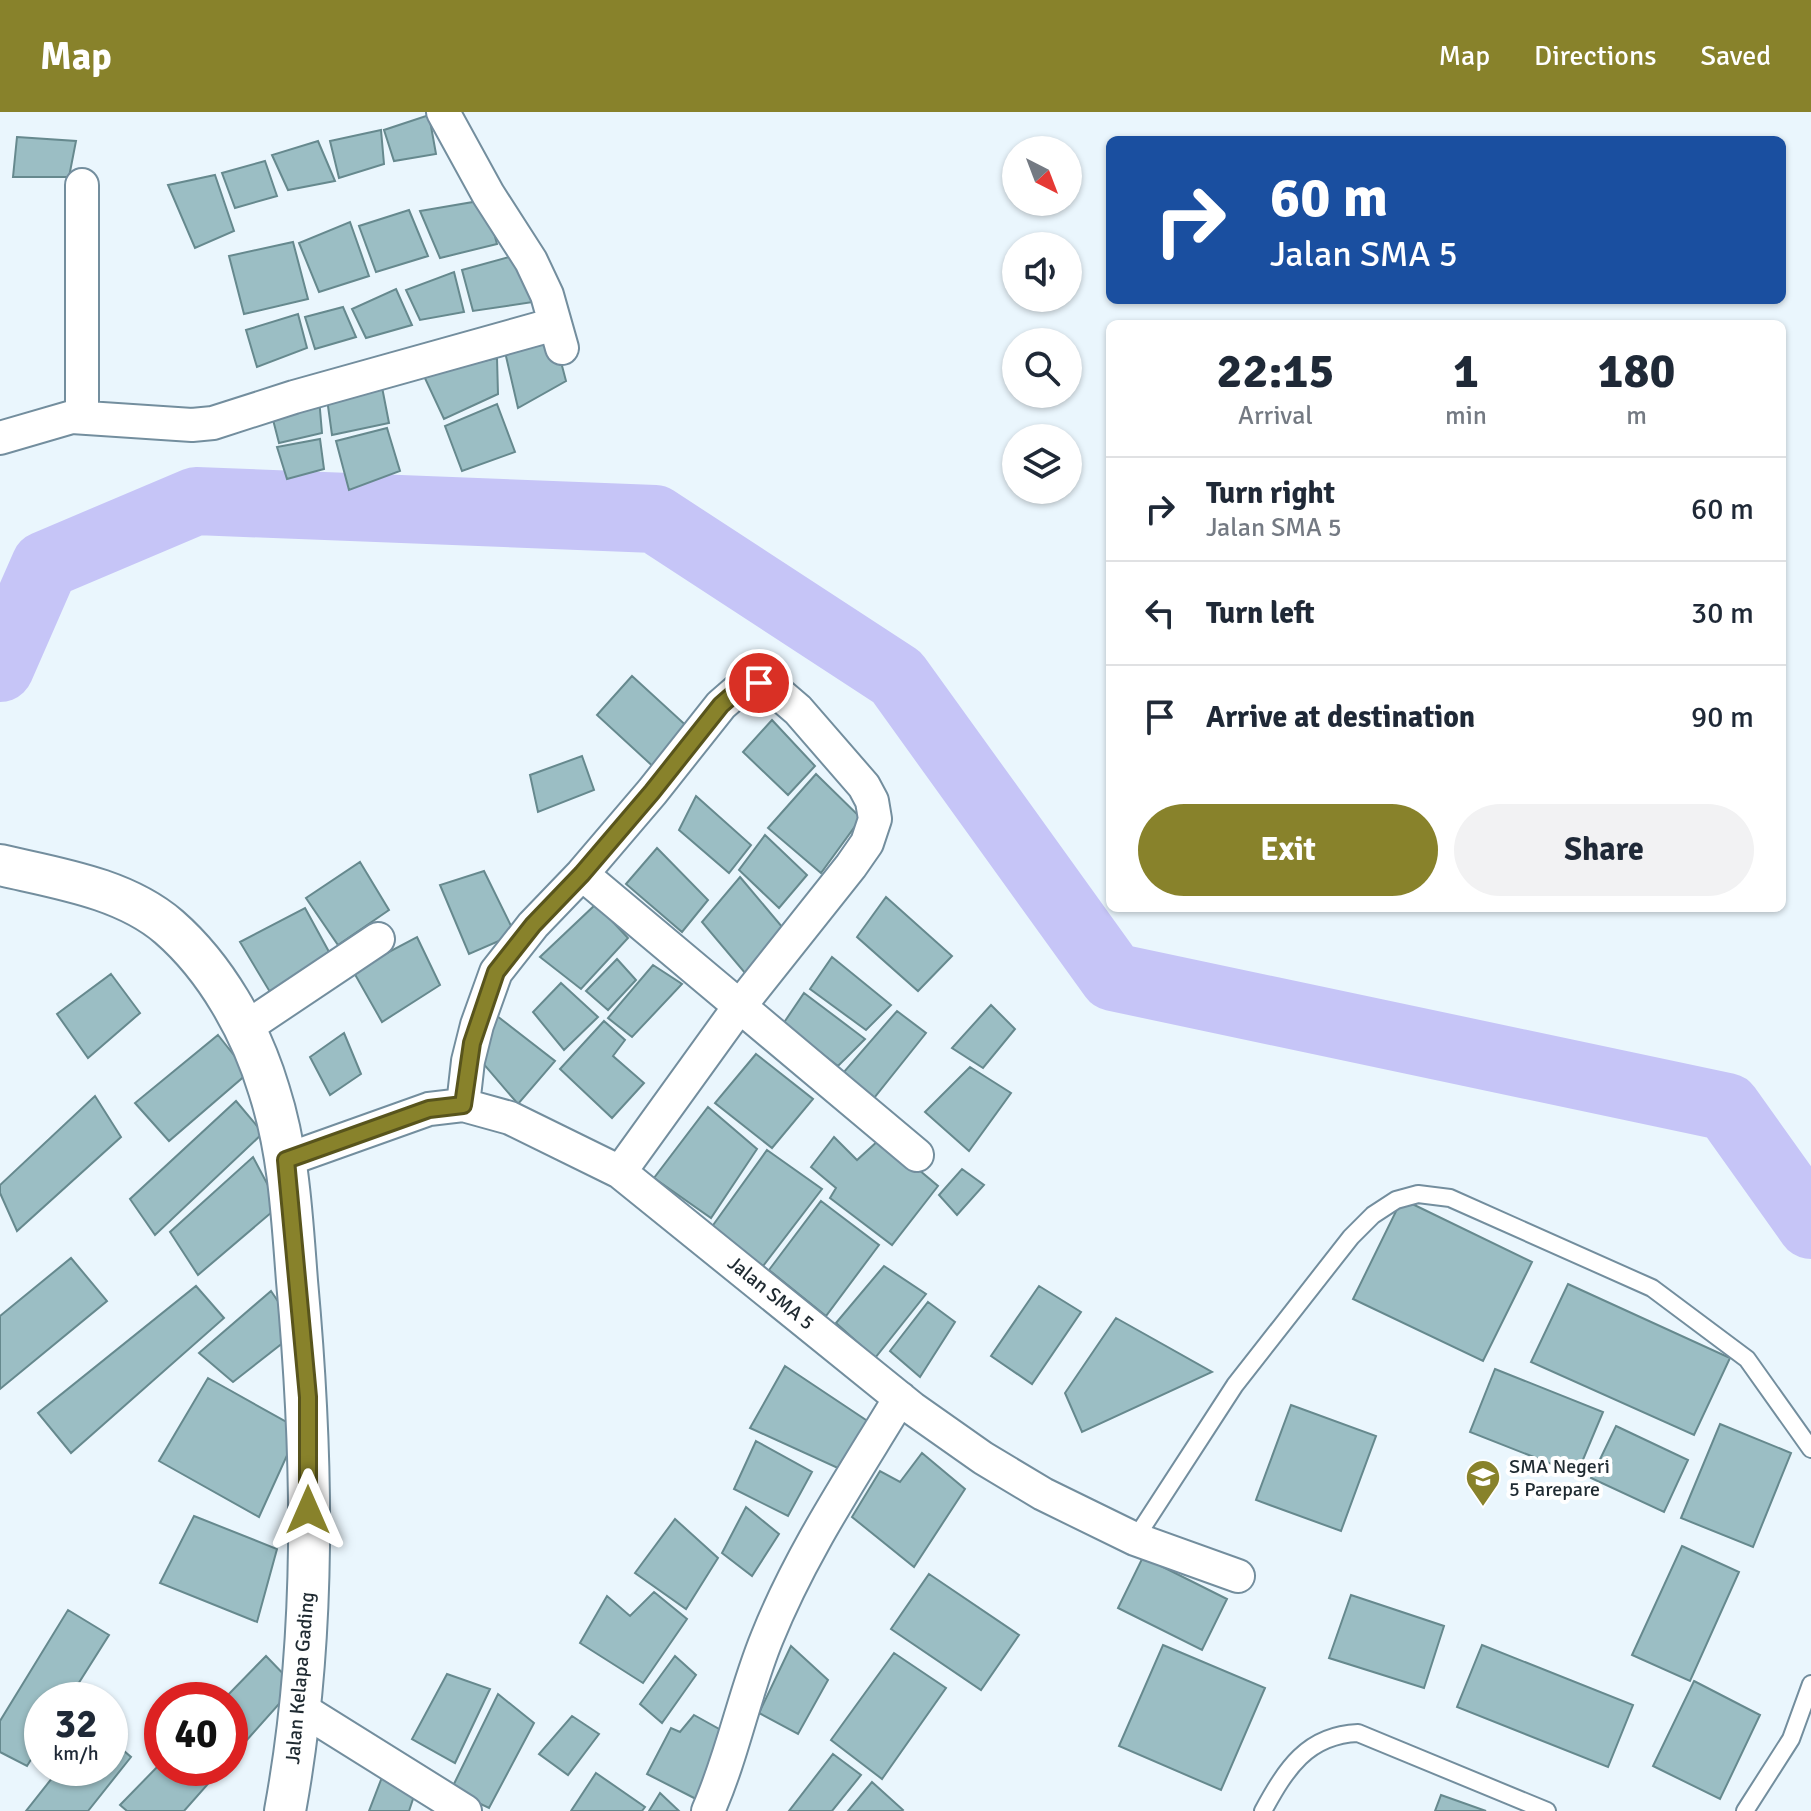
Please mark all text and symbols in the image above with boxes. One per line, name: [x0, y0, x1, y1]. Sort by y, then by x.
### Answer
text: Map: [40, 33, 112, 80]
text: Map: [1438, 39, 1490, 73]
text: Directions: [1534, 39, 1656, 73]
text: Saved: [1700, 39, 1771, 73]
north arrow: [1002, 136, 1082, 216]
map controls: [1002, 136, 1082, 504]
text: 60 m: [1270, 163, 1388, 232]
icon: right: [1138, 168, 1242, 272]
button: sound: [1002, 232, 1082, 312]
text: Jalan SMA 5: [1270, 232, 1458, 277]
button: search: [1002, 328, 1082, 408]
text: 22:15: [1217, 342, 1334, 401]
text: 1: [1453, 342, 1479, 401]
text: 180: [1598, 342, 1675, 401]
text: Arrival: [1238, 400, 1313, 432]
text: min: [1445, 400, 1487, 432]
text: m: [1626, 400, 1647, 432]
button: layers: [1002, 424, 1082, 504]
text: Turn right: [1206, 475, 1335, 512]
icon: right: [1138, 487, 1182, 531]
text: 60 m: [1691, 491, 1754, 528]
text: Jalan SMA 5: [1206, 512, 1342, 544]
icon: left: [1138, 591, 1182, 635]
text: Turn left: [1206, 595, 1315, 632]
text: 30 m: [1691, 595, 1754, 632]
pin: [725, 649, 793, 717]
icon: arrive: [737, 661, 781, 705]
icon: arrive: [1138, 695, 1182, 739]
text: Arrive at destination: [1206, 699, 1475, 736]
text: 90 m: [1691, 699, 1754, 736]
button: Exit: [1138, 804, 1438, 896]
button: Share: [1454, 804, 1754, 896]
street label: Jalan SMA 5: [723, 1250, 819, 1336]
place label: SMA Negeri 5 Parepare: [1509, 1454, 1610, 1502]
school or university icon: SMA Negeri 5 Parepare: [1464, 1458, 1502, 1508]
position arrow: [266, 1468, 350, 1552]
street label: Jalan Kelapa Gading: [280, 1591, 320, 1765]
speed limit sign: 40: [144, 1682, 248, 1786]
text: 32: [54, 1699, 98, 1749]
text: km/h: [53, 1741, 99, 1766]

